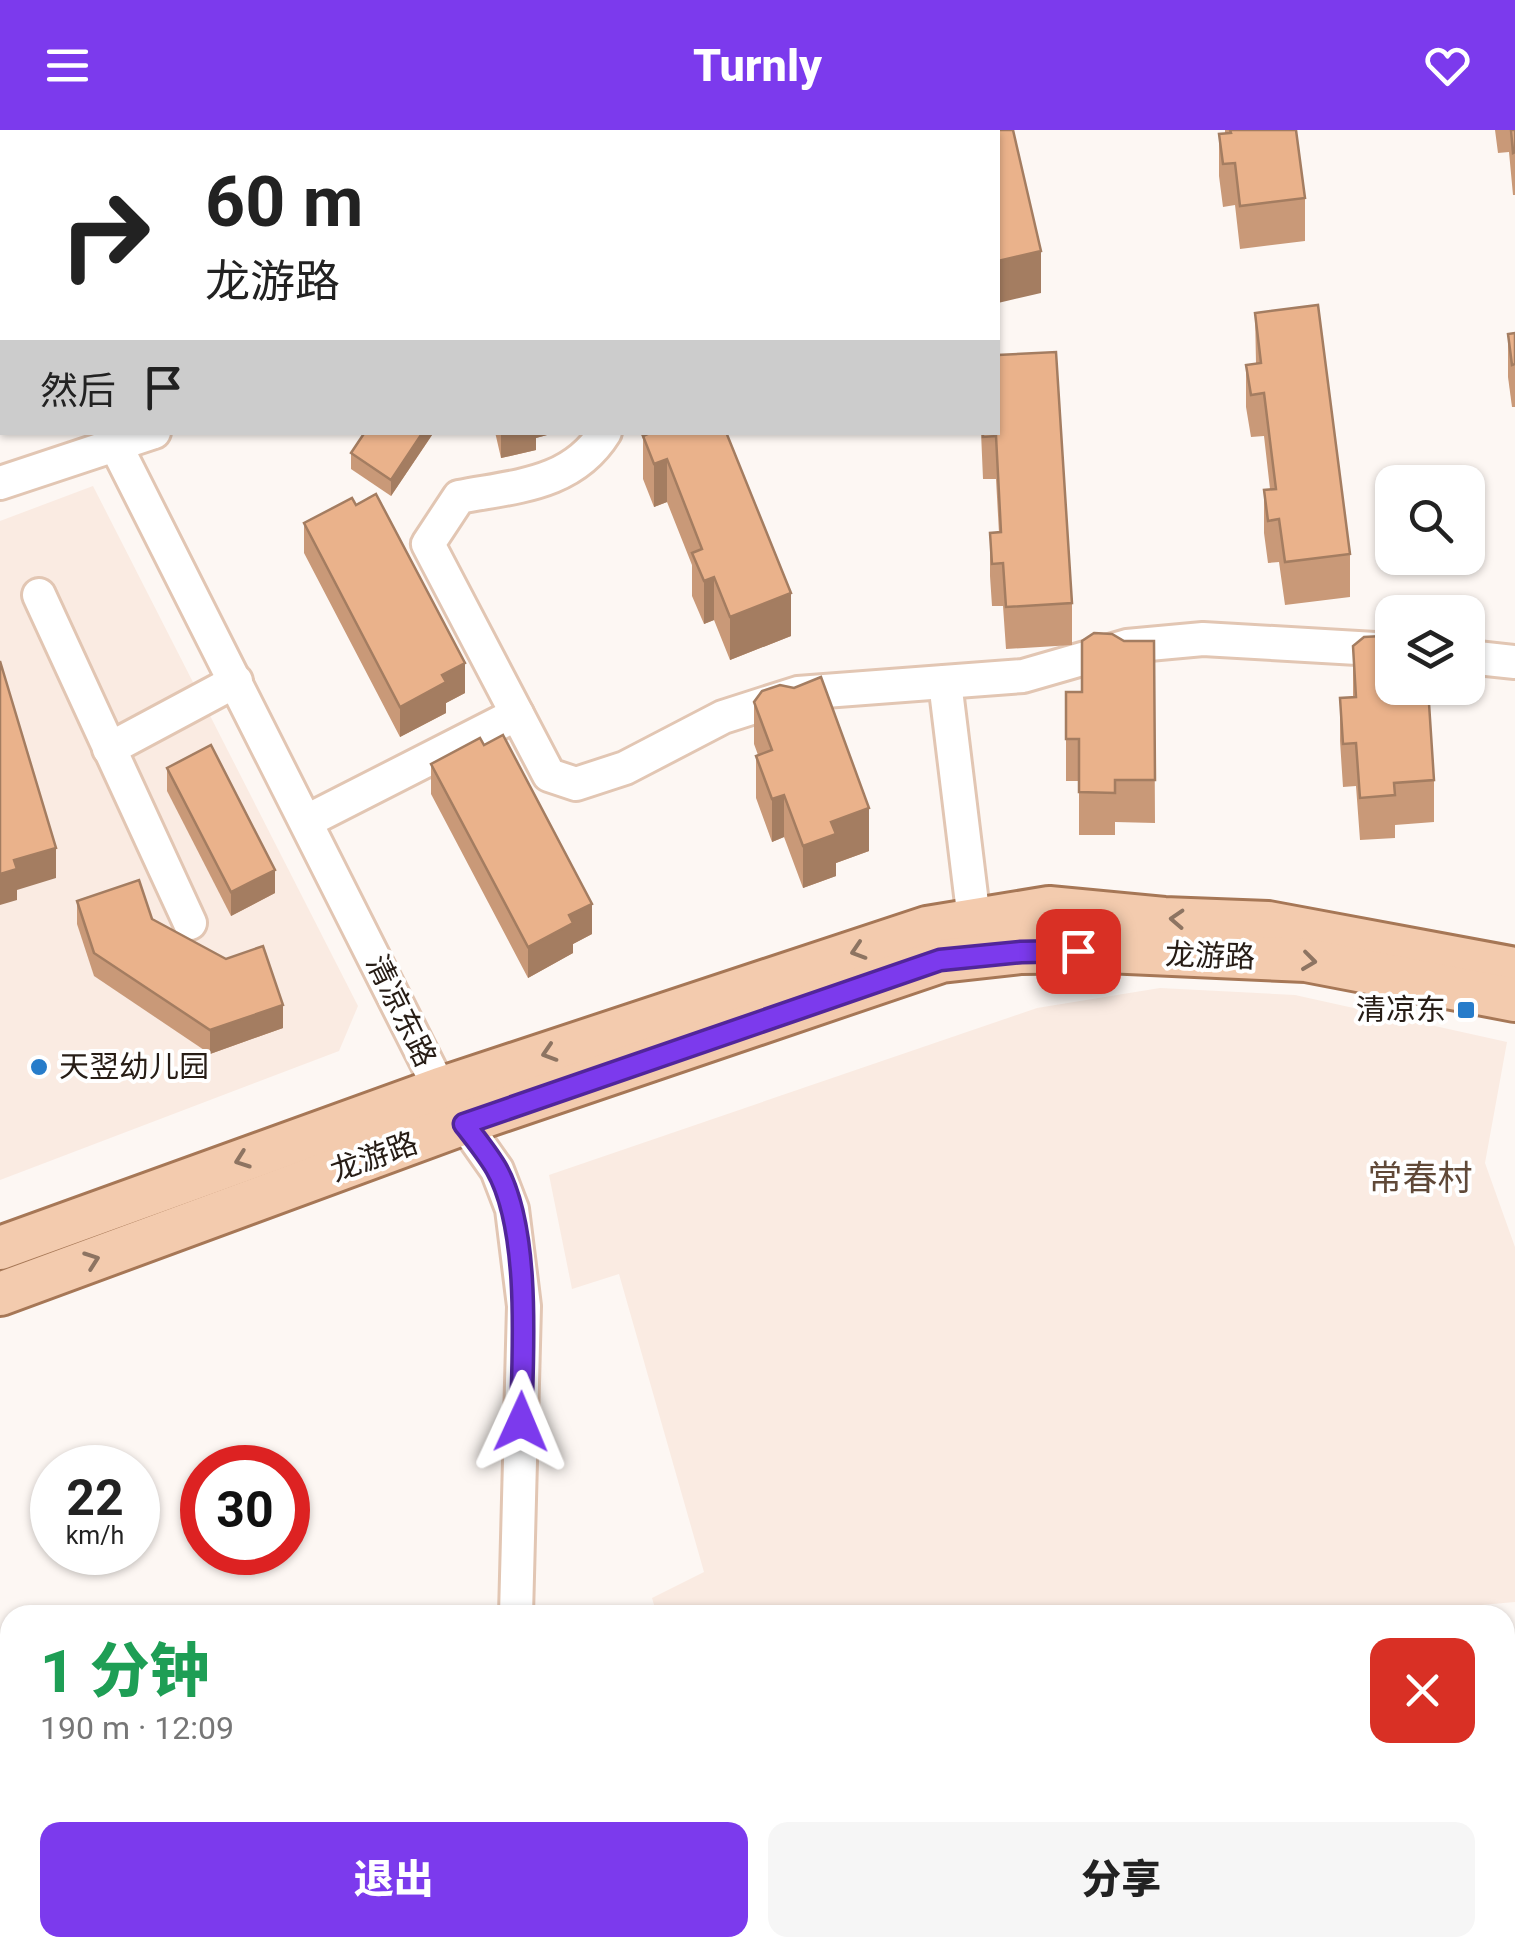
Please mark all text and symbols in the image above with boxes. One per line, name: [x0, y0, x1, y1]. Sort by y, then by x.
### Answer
icon: menu: [40, 38, 95, 93]
icon: heart: [1420, 38, 1475, 93]
text: Turnly: [693, 39, 822, 92]
text: 60 m: [205, 161, 363, 243]
icon: right: [40, 170, 170, 300]
text: 龙游路: [205, 255, 340, 308]
icon: arrive: [136, 360, 191, 415]
text: 然后: [40, 369, 116, 413]
map controls: [1375, 465, 1485, 705]
button: search: [1375, 465, 1485, 575]
button: layers: [1375, 595, 1485, 705]
pin: [1036, 909, 1121, 994]
one-way arrow: [1168, 909, 1184, 930]
icon: arrive: [1051, 924, 1106, 979]
street label: 龙游路: [1164, 936, 1256, 975]
one-way arrow: [850, 940, 867, 960]
street label: 清凉东路: [359, 949, 443, 1072]
one-way arrow: [1301, 950, 1318, 971]
place label: 清凉东: [1356, 992, 1446, 1027]
marker: 清凉东: [1455, 999, 1477, 1021]
one-way arrow: [541, 1042, 558, 1062]
place label: 天翌幼儿园: [59, 1049, 209, 1084]
marker: 天翌幼儿园: [28, 1056, 50, 1078]
street label: 龙游路: [326, 1125, 422, 1188]
one-way arrow: [235, 1148, 252, 1169]
district label: 常春村: [1367, 1158, 1473, 1199]
one-way arrow: [82, 1251, 99, 1272]
position arrow: [469, 1370, 573, 1474]
speed limit sign: 30: [180, 1445, 310, 1575]
text: 22: [66, 1469, 124, 1527]
text: km/h: [66, 1521, 124, 1550]
text: 1 分钟: [40, 1636, 210, 1707]
button: close: [1370, 1638, 1475, 1743]
text: 190 m · 12:09: [40, 1709, 234, 1747]
button: 退出: [40, 1822, 748, 1937]
button: 分享: [768, 1822, 1475, 1937]

